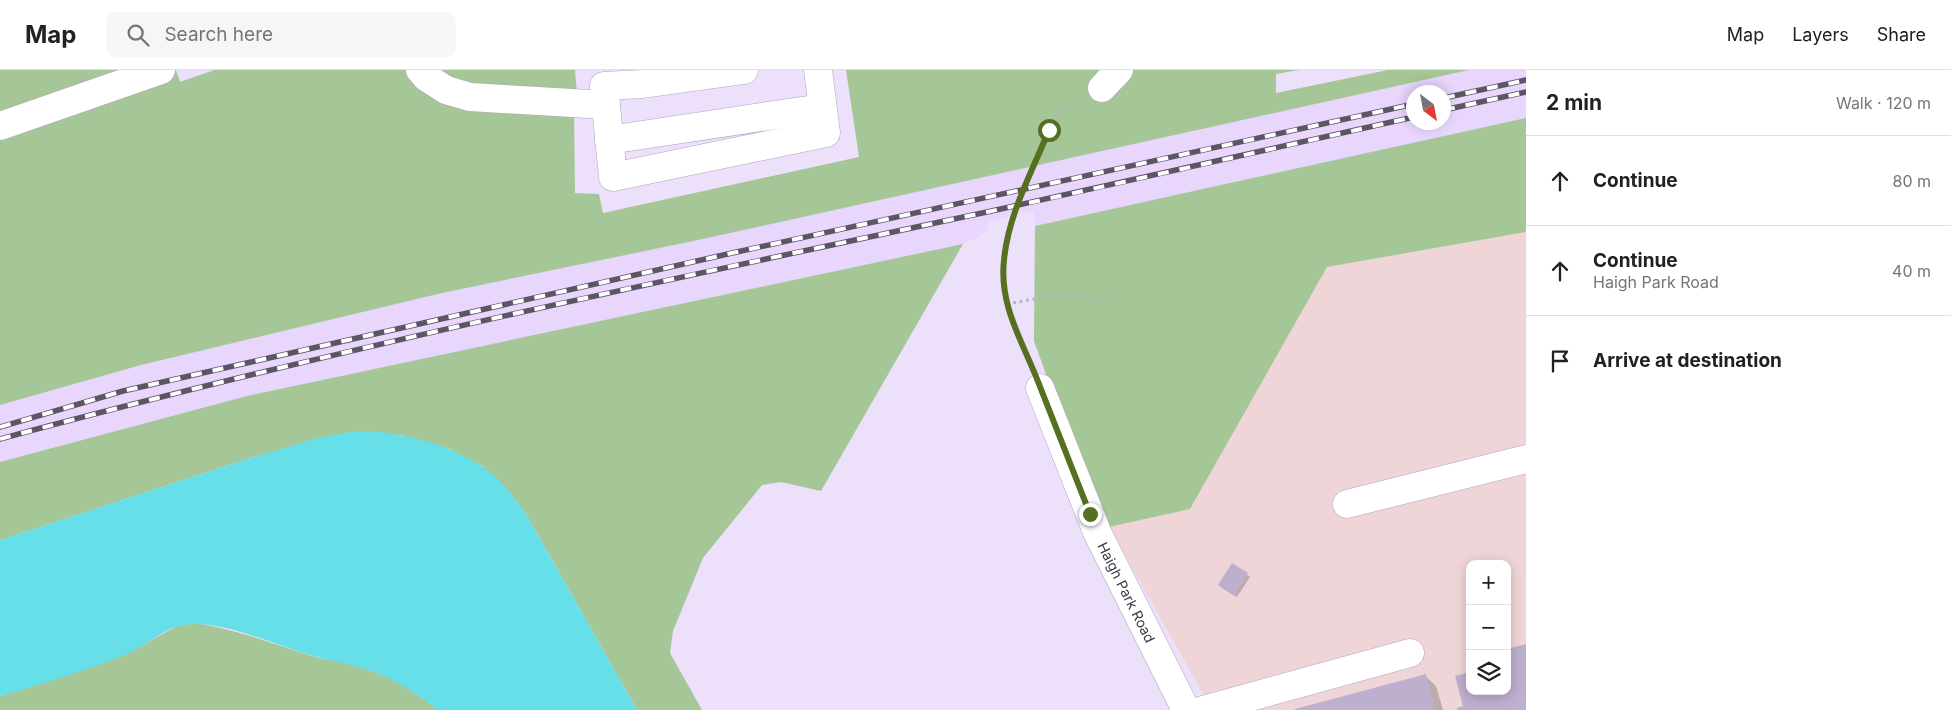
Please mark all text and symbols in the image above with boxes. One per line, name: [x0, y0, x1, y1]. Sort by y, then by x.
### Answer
search box: [106, 12, 456, 57]
text: Map: [25, 20, 76, 49]
icon: search: [124, 21, 152, 49]
text: Search here: [164, 23, 273, 46]
text: Map: [1727, 24, 1764, 45]
text: Layers: [1792, 24, 1849, 45]
text: Share: [1877, 24, 1926, 45]
north arrow: [1406, 85, 1451, 130]
text: 2 min: [1546, 90, 1602, 115]
text: Walk · 120 m: [1836, 93, 1931, 113]
route start: [1038, 119, 1061, 142]
icon: ahead: [1546, 167, 1574, 195]
text: Continue: [1593, 169, 1678, 192]
text: 80 m: [1892, 171, 1931, 191]
text: Continue: [1593, 249, 1678, 272]
icon: ahead: [1546, 257, 1574, 285]
text: 40 m: [1892, 261, 1931, 281]
text: Haigh Park Road: [1593, 272, 1719, 292]
icon: arrive: [1546, 347, 1574, 375]
text: Arrive at destination: [1593, 349, 1782, 372]
route end: [1079, 503, 1102, 526]
street label: Haigh Park Road: [1095, 539, 1159, 645]
map controls: [1466, 560, 1511, 695]
button: +: [1466, 560, 1511, 605]
button: −: [1466, 605, 1511, 650]
button: layers: [1466, 650, 1511, 695]

